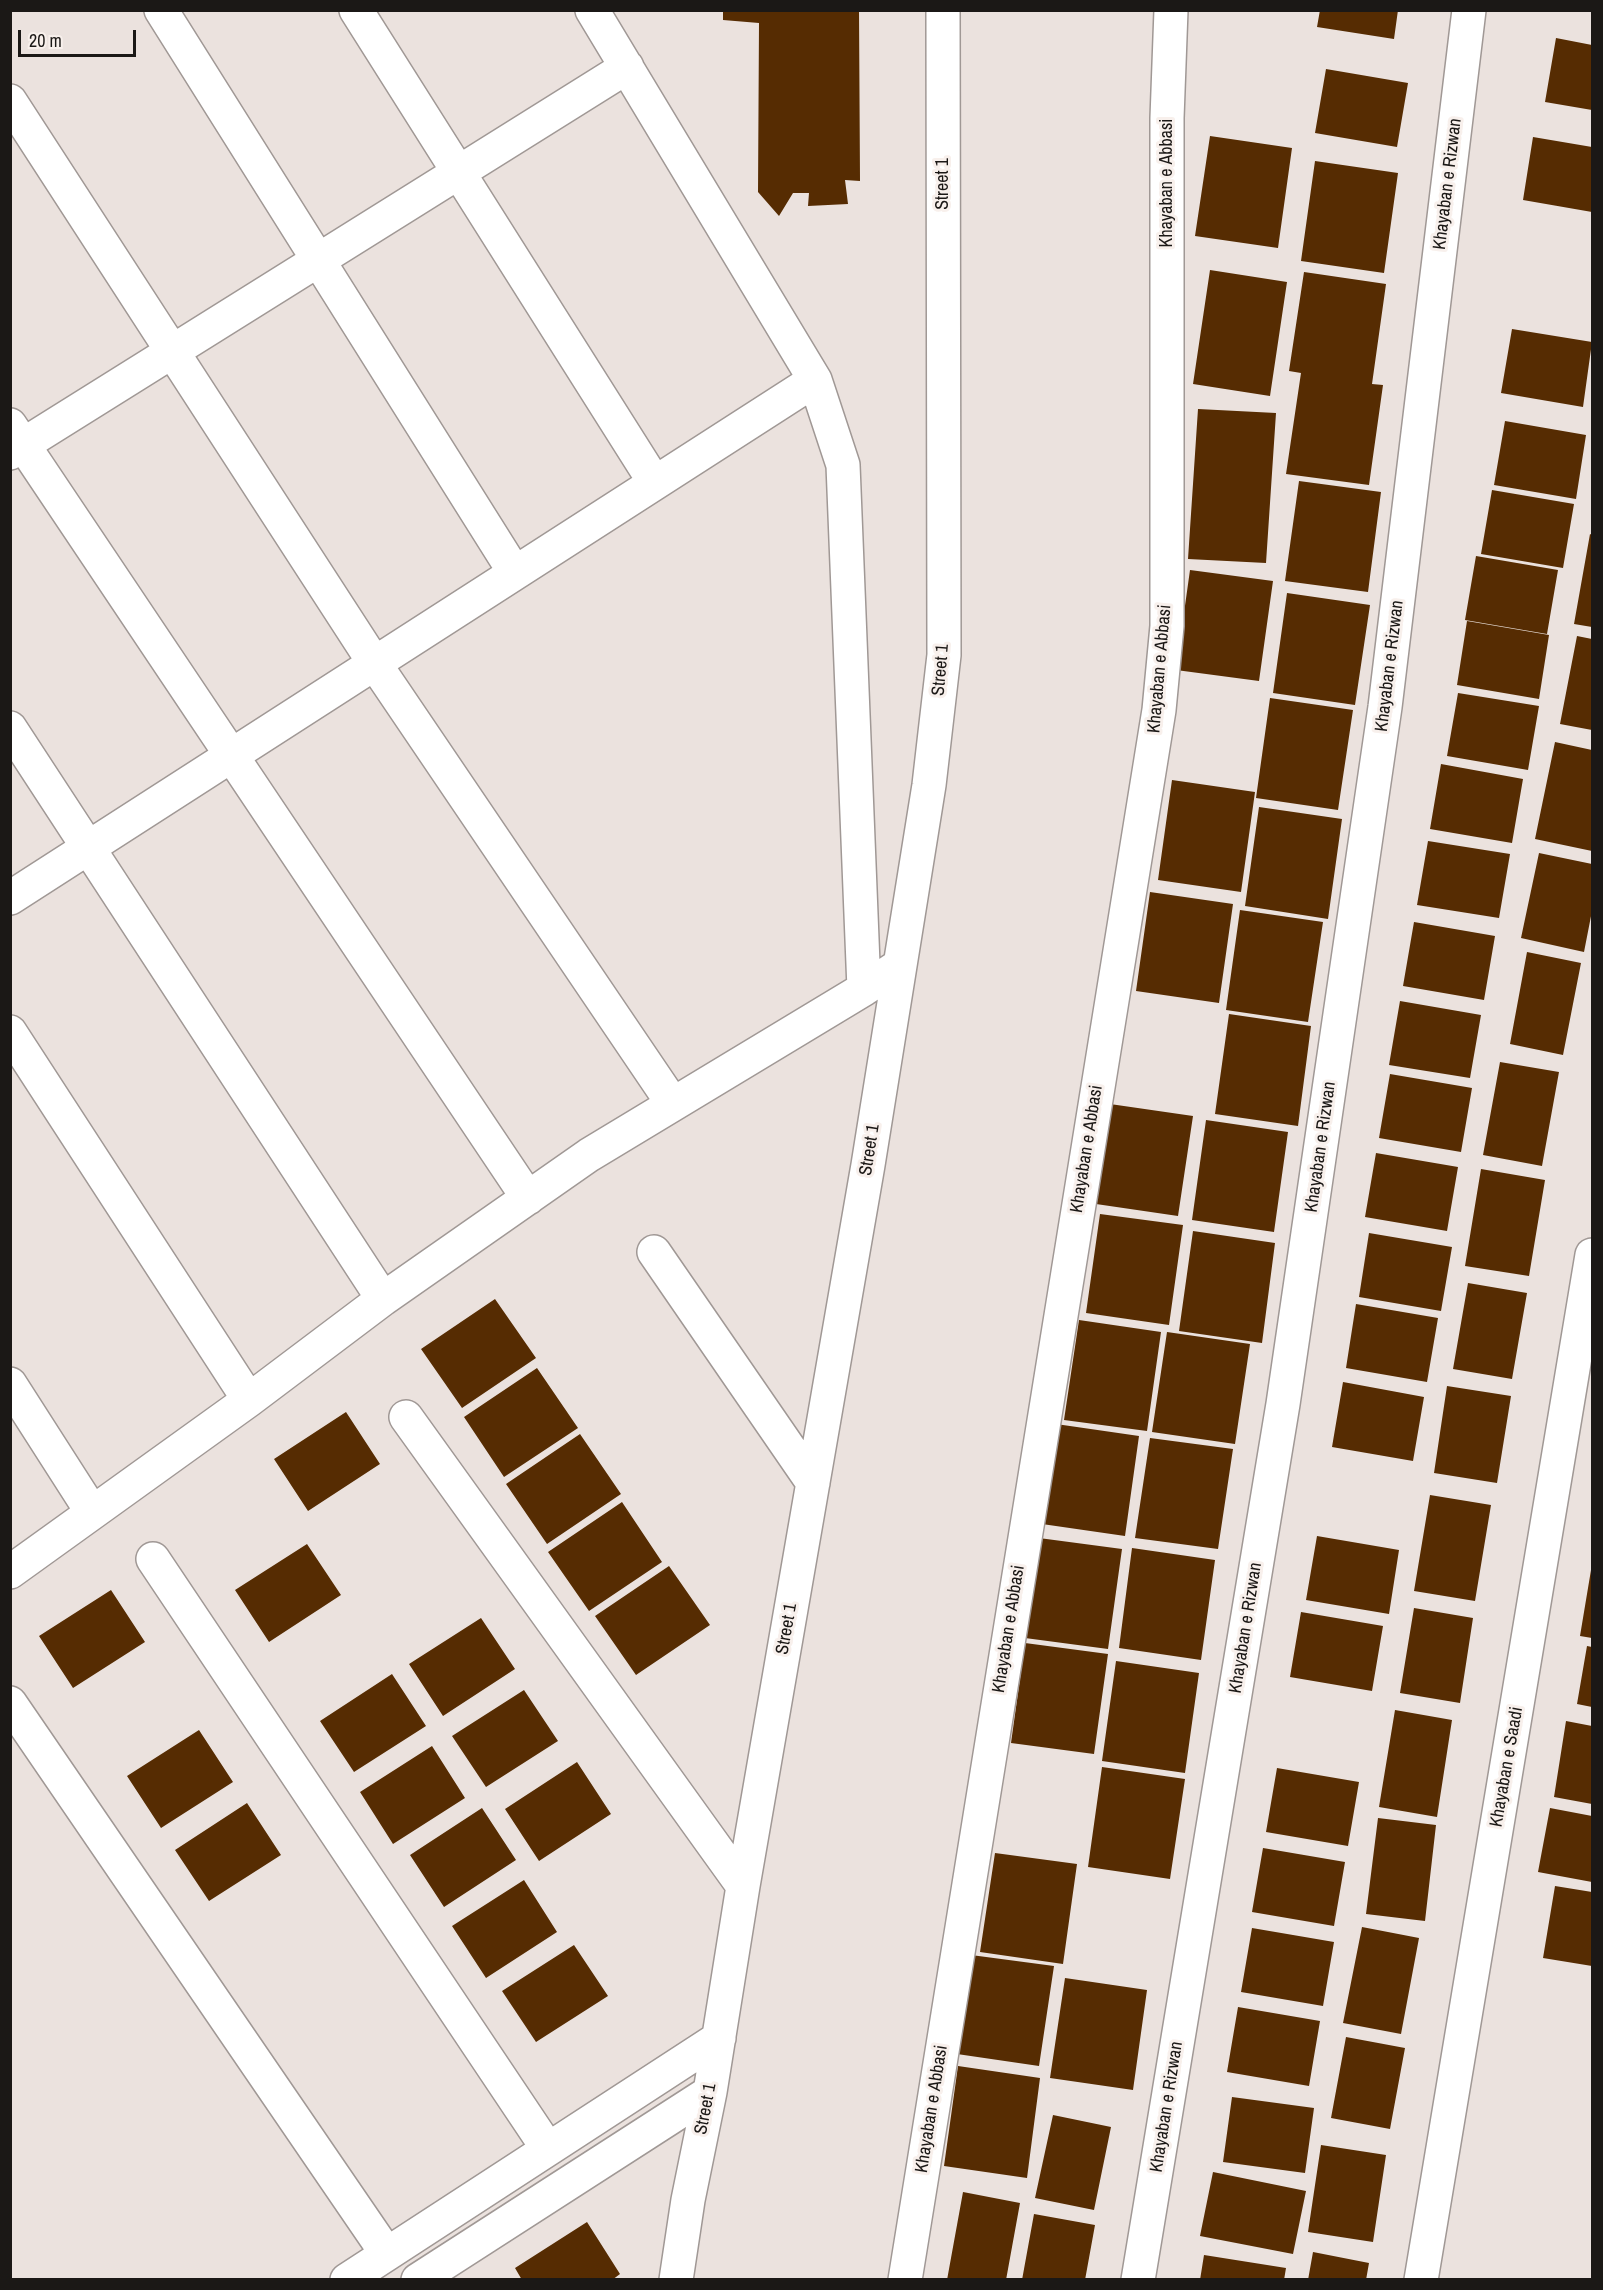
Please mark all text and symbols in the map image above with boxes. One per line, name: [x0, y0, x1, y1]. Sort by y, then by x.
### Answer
scale bar: [21, 18, 140, 56]
text: 20 m: [29, 28, 62, 53]
street label: Khayaban e Rizwan: [1429, 117, 1467, 251]
street label: Khayaban e Abbasi: [1156, 119, 1178, 247]
street label: Street 1: [932, 158, 954, 210]
street label: Khayaban e Rizwan: [1371, 599, 1409, 733]
street label: Khayaban e Abbasi: [1144, 604, 1176, 734]
street label: Street 1: [928, 643, 954, 697]
street label: Khayaban e Rizwan: [1301, 1080, 1341, 1214]
street label: Khayaban e Abbasi: [1066, 1084, 1108, 1214]
street label: Street 1: [855, 1123, 885, 1177]
street label: Khayaban e Rizwan: [1225, 1561, 1267, 1695]
street label: Khayaban e Abbasi: [988, 1564, 1030, 1694]
street label: Street 1: [772, 1602, 802, 1656]
street label: Khayaban e Saadi: [1486, 1705, 1528, 1829]
street label: Khayaban e Rizwan: [1146, 2040, 1188, 2174]
street label: Khayaban e Abbasi: [911, 2044, 953, 2174]
street label: Street 1: [690, 2082, 722, 2136]

